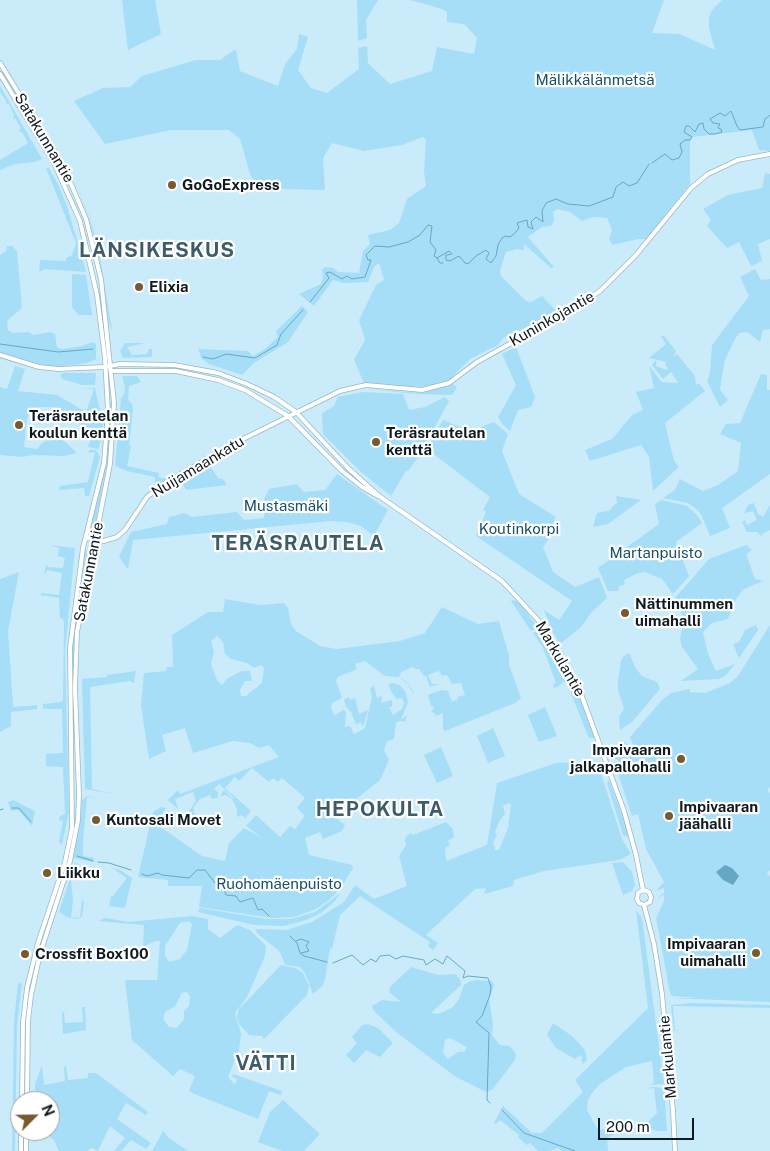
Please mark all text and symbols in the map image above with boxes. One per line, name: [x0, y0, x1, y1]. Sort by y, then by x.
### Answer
park label: Mälikkälänmetsä: [535, 71, 655, 89]
street label: Satakunnantie: [10, 90, 78, 186]
place label: GoGoExpress: [182, 176, 280, 194]
marker: GoGoExpress: [166, 179, 178, 191]
district label: LÄNSIKESKUS: [78, 239, 236, 263]
place label: Elixia: [149, 278, 189, 296]
marker: Elixia: [133, 281, 145, 293]
street label: Kuninkojantie: [506, 287, 598, 351]
place label: Teräsrautelan koulun kenttä: [29, 407, 128, 442]
marker: Teräsrautelan koulun kenttä: [13, 419, 25, 431]
place label: Teräsrautelan kenttä: [386, 424, 485, 459]
street label: Nuijamaankatu: [148, 432, 248, 502]
marker: Teräsrautelan kenttä: [370, 436, 382, 448]
park label: Mustasmäki: [244, 497, 328, 515]
park label: Koutinkorpi: [479, 520, 559, 538]
street label: Satakunnantie: [71, 521, 107, 623]
district label: TERÄSRAUTELA: [210, 532, 386, 556]
park label: Martanpuisto: [610, 544, 702, 562]
place label: Nättinummen uimahalli: [635, 595, 733, 630]
marker: Nättinummen uimahalli: [619, 607, 631, 619]
street label: Markulantie: [531, 618, 589, 700]
place label: Impivaaran jalkapallohalli: [570, 741, 671, 776]
marker: Impivaaran jalkapallohalli: [675, 753, 687, 765]
district label: HEPOKULTA: [315, 798, 445, 822]
place label: Impivaaran jäähalli: [679, 798, 758, 833]
marker: Impivaaran jäähalli: [663, 810, 675, 822]
place label: Kuntosali Movet: [106, 811, 221, 829]
marker: Kuntosali Movet: [90, 814, 102, 826]
place label: Liikku: [57, 864, 100, 882]
marker: Liikku: [41, 867, 53, 879]
park label: Ruohomäenpuisto: [216, 875, 342, 893]
place label: Impivaaran uimahalli: [667, 935, 746, 970]
place label: Crossfit Box100: [35, 945, 149, 963]
marker: Impivaaran uimahalli: [750, 947, 762, 959]
marker: Crossfit Box100: [19, 948, 31, 960]
street label: Markulantie: [655, 1015, 681, 1099]
district label: VÄTTI: [235, 1052, 297, 1076]
north arrow: [10, 1091, 60, 1141]
text: N: [38, 1102, 57, 1119]
scale bar: [600, 1108, 696, 1140]
text: 200 m: [606, 1118, 650, 1135]

